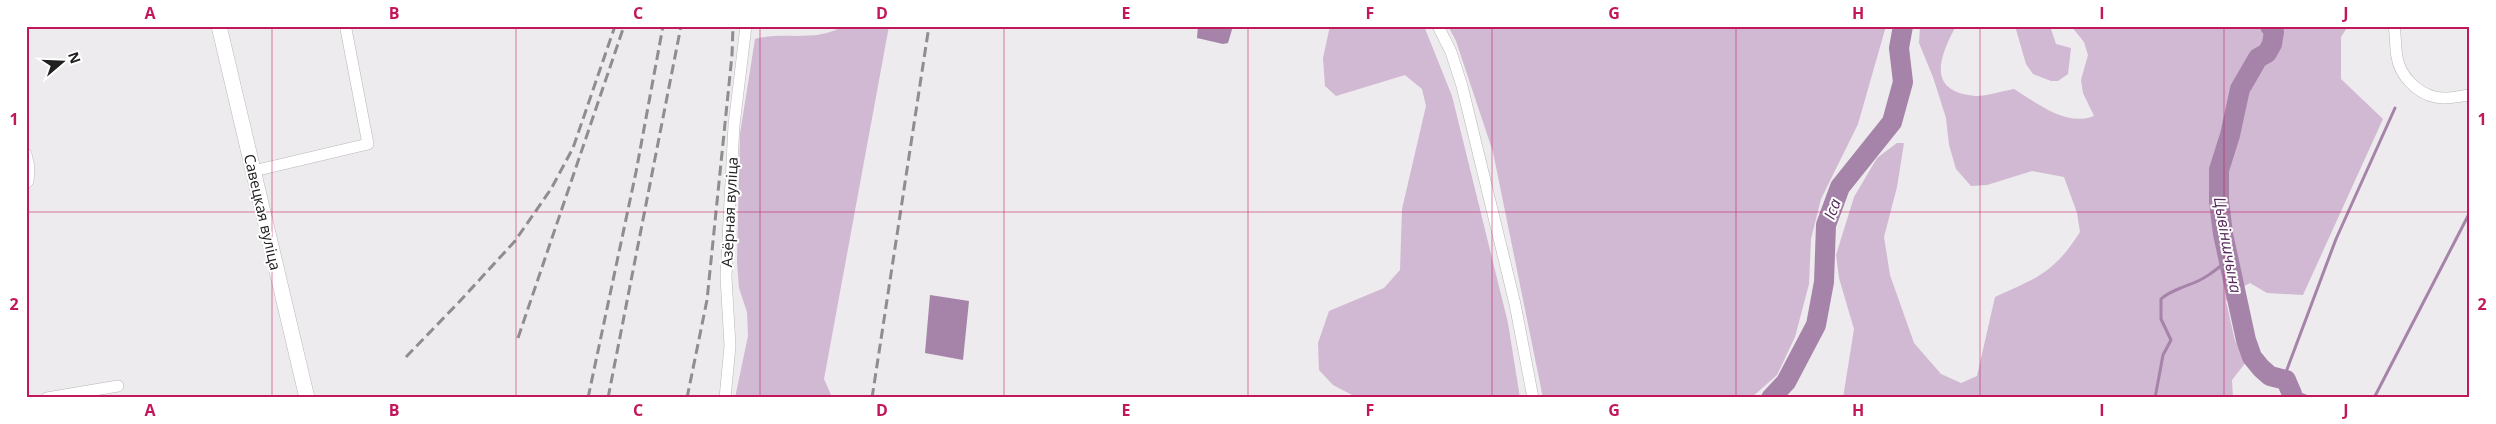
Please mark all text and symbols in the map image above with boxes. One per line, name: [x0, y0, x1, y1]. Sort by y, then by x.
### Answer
text: A: [144, 2, 156, 24]
text: B: [389, 2, 399, 24]
text: C: [633, 2, 643, 24]
text: D: [876, 2, 888, 24]
text: E: [1122, 2, 1131, 24]
text: F: [1366, 2, 1374, 24]
text: G: [1608, 2, 1620, 24]
text: H: [1852, 2, 1864, 24]
text: I: [2099, 2, 2105, 24]
text: J: [2341, 2, 2349, 24]
north arrow: [38, 38, 88, 88]
text: N: [64, 49, 86, 66]
text: 1: [9, 108, 19, 130]
text: 1: [2477, 108, 2487, 130]
street label: Савецкая вуліца: [240, 152, 286, 272]
street label: Азёрная вуліца: [716, 156, 742, 268]
water label: Іса: [1818, 195, 1846, 223]
water label: Цывіншчына: [2209, 195, 2247, 295]
text: 2: [9, 293, 19, 315]
text: 2: [2477, 293, 2487, 315]
text: A: [144, 399, 156, 421]
text: B: [389, 399, 399, 421]
text: C: [633, 399, 643, 421]
text: D: [876, 399, 888, 421]
text: E: [1122, 399, 1131, 421]
text: F: [1366, 399, 1374, 421]
text: G: [1608, 399, 1620, 421]
text: H: [1852, 399, 1864, 421]
text: I: [2099, 399, 2105, 421]
text: J: [2341, 399, 2349, 421]

